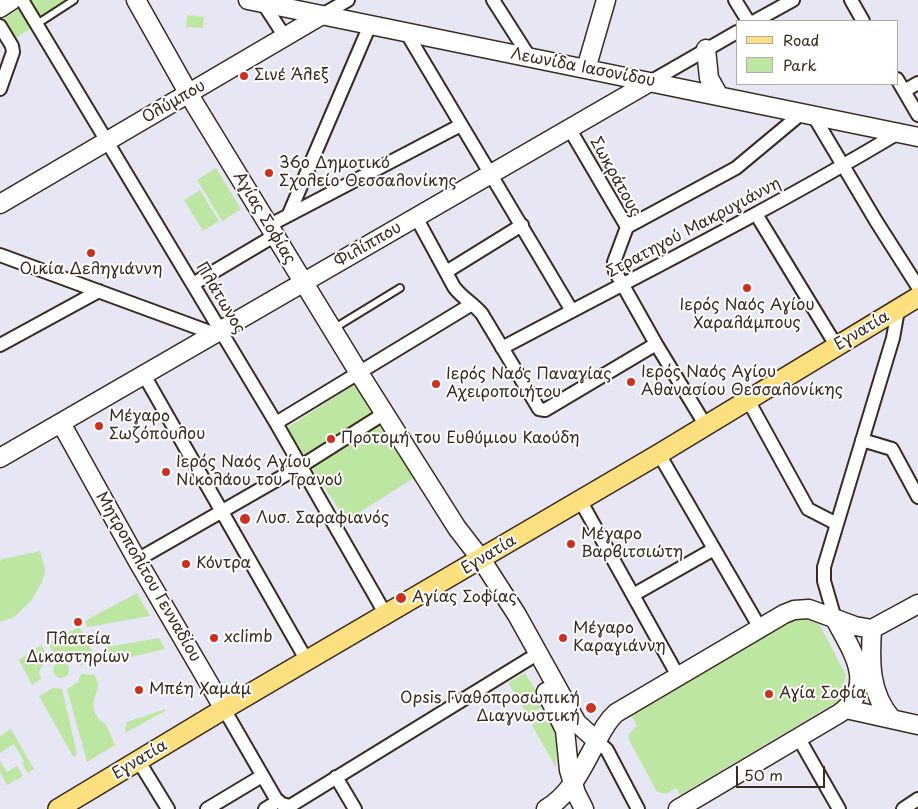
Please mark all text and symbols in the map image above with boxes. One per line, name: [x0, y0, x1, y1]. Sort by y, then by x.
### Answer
legend: [736, 20, 898, 85]
text: Road: [783, 28, 819, 51]
street label: Λεωνίδα Ιασονίδου: [509, 45, 657, 91]
text: Park: [783, 53, 817, 76]
place label: Σινέ Άλεξ: [254, 66, 329, 86]
marker: Σινέ Άλεξ: [238, 70, 250, 82]
street label: Ολύμπου: [139, 76, 209, 128]
street label: Σωκράτους: [585, 134, 645, 220]
place label: 36ο Δημοτικό Σχολείο Θεσσαλονίκης: [279, 154, 457, 192]
marker: 36ο Δημοτικό Σχολείο Θεσσαλονίκης: [263, 167, 275, 179]
street label: Αγίας Σοφίας: [229, 168, 299, 268]
street label: Στρατηγού Μακρυγιάννη: [604, 174, 784, 282]
street label: Φιλίππου: [331, 218, 405, 272]
marker: Οικία Δεληγιάννη: [85, 247, 97, 259]
street label: Πλάτωνος: [191, 259, 249, 337]
place label: Οικία Δεληγιάννη: [20, 260, 162, 280]
marker: Ιερός Ναός Αγίου Χαραλάμπους: [741, 282, 753, 294]
place label: Ιερός Ναός Αγίου Χαραλάμπους: [679, 296, 815, 334]
street label: Εγνατία: [831, 307, 893, 355]
place label: Ιερός Ναός Αγίου Αθανασίου Θεσσαλονίκης: [641, 363, 843, 401]
place label: Ιερός Ναός Παναγίας Αχειροποιήτου: [446, 365, 611, 403]
marker: Ιερός Ναός Αγίου Αθανασίου Θεσσαλονίκης: [625, 376, 637, 388]
marker: Ιερός Ναός Παναγίας Αχειροποιήτου: [430, 378, 442, 390]
place label: Μέγαρο Σωζόπουλου: [109, 407, 205, 445]
marker: Μέγαρο Σωζόπουλου: [93, 420, 105, 432]
place label: Προτομή του Ευθύμιου Καούδη: [341, 429, 579, 449]
marker: Προτομή του Ευθύμιου Καούδη: [325, 433, 337, 445]
place label: Ιερός Ναός Αγίου Νικολάου του Τρανού: [176, 453, 343, 491]
marker: Ιερός Ναός Αγίου Νικολάου του Τρανού: [160, 466, 172, 478]
street label: Μητροπολίτου Γενναδίου: [91, 488, 205, 666]
place label: Λυσ. Σαραφιανός: [256, 509, 389, 529]
marker: Λυσ. Σαραφιανός: [238, 512, 252, 526]
place label: Μέγαρο Βαρβιτσιώτη: [581, 525, 683, 563]
street label: Εγνατία: [458, 531, 520, 579]
marker: Μέγαρο Βαρβιτσιώτη: [565, 538, 577, 550]
place label: Κόντρα: [196, 554, 251, 574]
marker: Κόντρα: [180, 558, 192, 570]
place label: Αγίας Σοφίας: [412, 588, 517, 608]
marker: Αγίας Σοφίας: [394, 591, 408, 605]
marker: Πλατεία Δικαστηρίων: [72, 616, 84, 628]
place label: Μέγαρο Καραγιάννη: [573, 619, 666, 657]
place label: xclimb: [224, 628, 272, 648]
place label: Πλατεία Δικαστηρίων: [26, 630, 130, 668]
marker: xclimb: [208, 632, 220, 644]
marker: Μέγαρο Καραγιάννη: [557, 632, 569, 644]
place label: Μπέη Χαμάμ: [149, 680, 251, 700]
marker: Μπέη Χαμάμ: [133, 684, 145, 696]
place label: Αγία Σοφία: [779, 684, 867, 704]
marker: Αγία Σοφία: [763, 688, 775, 700]
place label: Opsis Γναθοπροσωπική Διαγνωστική: [400, 689, 580, 727]
marker: Opsis Γναθοπροσωπική Διαγνωστική: [584, 701, 598, 715]
street label: Εγνατία: [109, 736, 171, 784]
scale bar: [738, 756, 827, 788]
text: 50 m: [744, 763, 783, 786]

